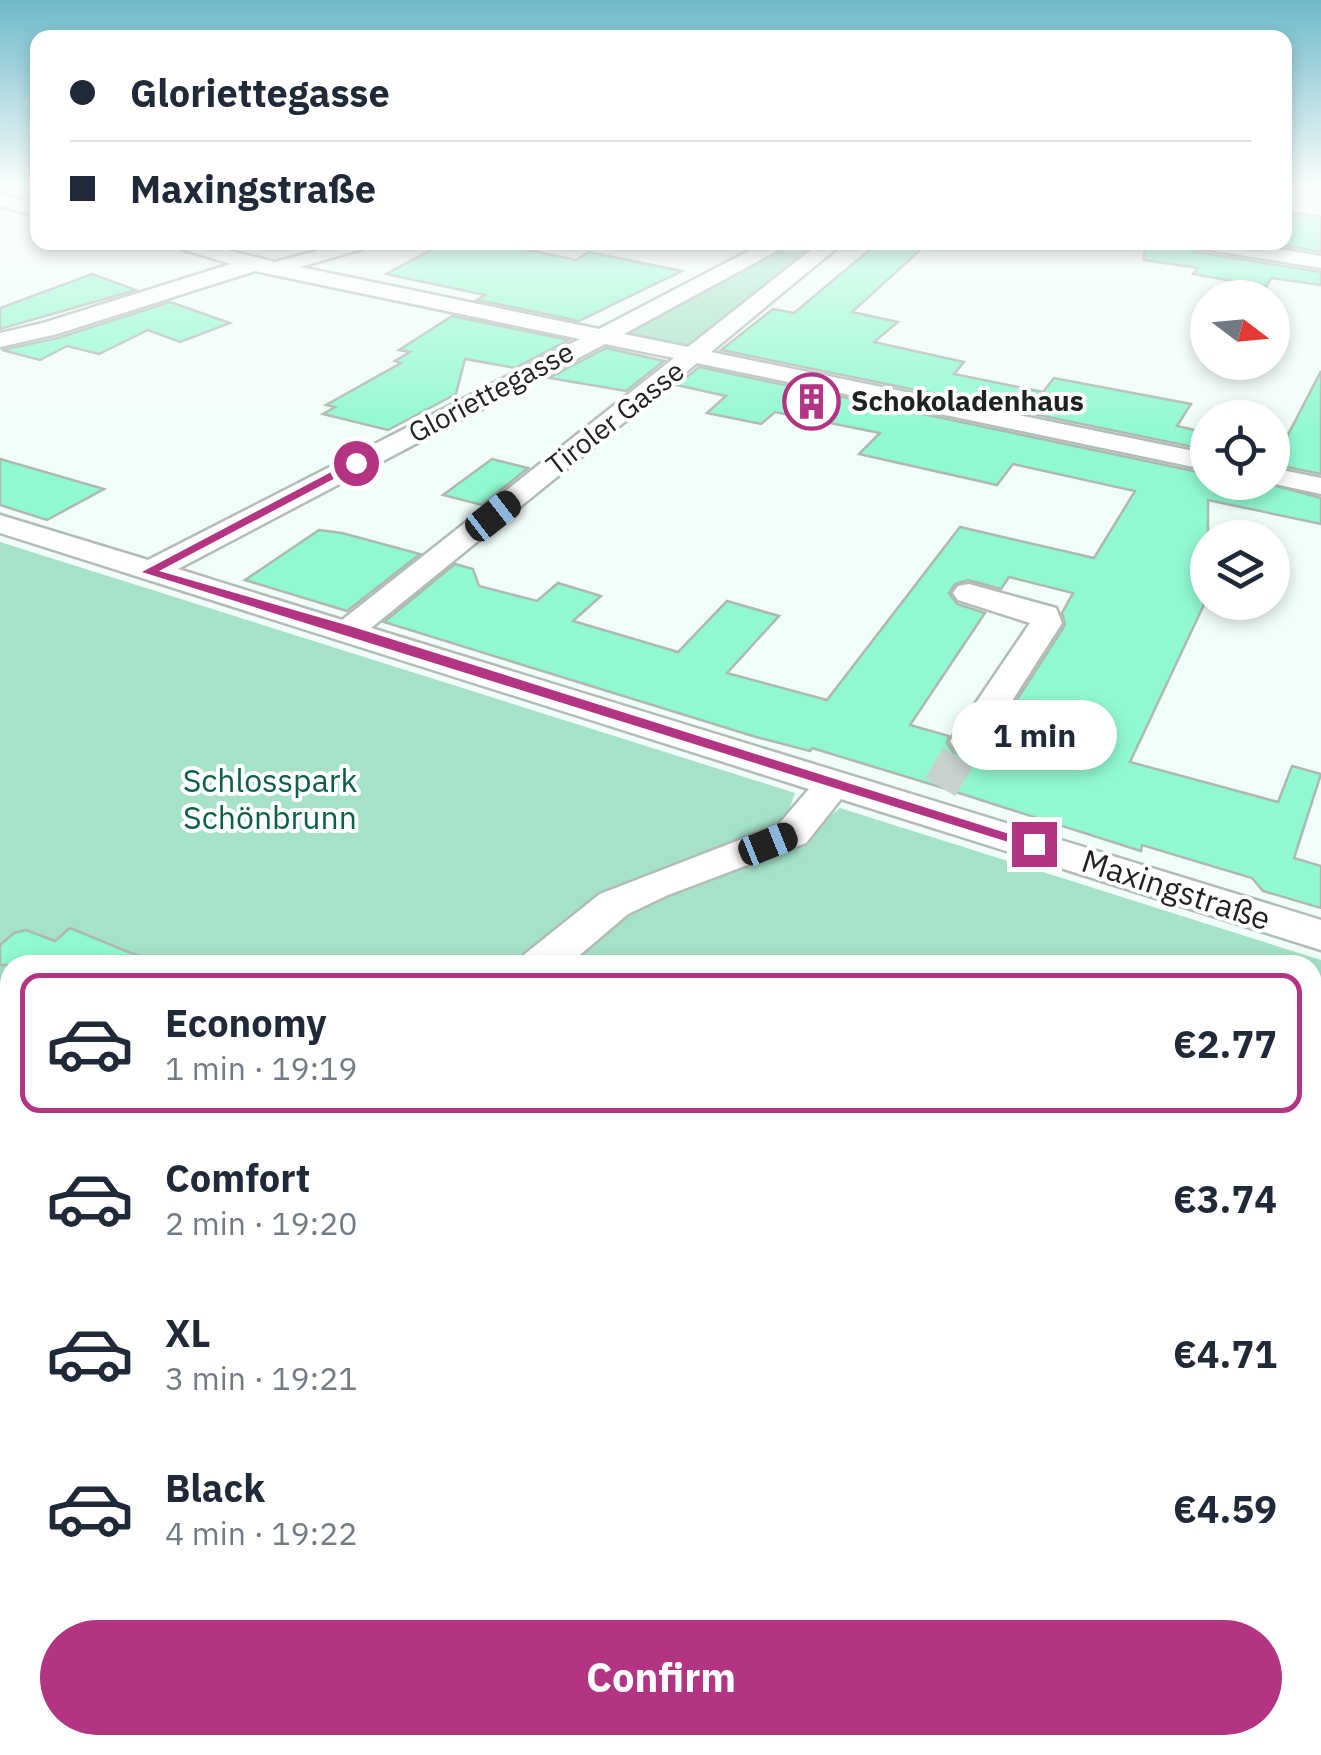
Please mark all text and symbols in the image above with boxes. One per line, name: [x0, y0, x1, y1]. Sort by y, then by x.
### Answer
text: Gloriettegasse: [130, 68, 390, 117]
text: Maxingstraße: [130, 164, 376, 213]
north arrow: [1190, 280, 1290, 380]
map controls: [1190, 280, 1290, 620]
street label: Gloriettegasse: [402, 332, 580, 451]
street label: Tiroler Gasse: [538, 352, 691, 483]
building icon: Schokoladenhaus: [782, 371, 842, 431]
place label: Schokoladenhaus: [851, 382, 1084, 419]
button: locate: [1190, 400, 1290, 500]
route start: [334, 441, 379, 486]
car: [460, 486, 526, 546]
button: layers: [1190, 520, 1290, 620]
callout: 1 min: [952, 699, 1116, 769]
text: 1 min: [993, 714, 1076, 756]
park label: Schlosspark Schönbrunn: [183, 759, 357, 838]
car: [735, 819, 801, 869]
route end: [1012, 822, 1057, 867]
street label: Maxingstraße: [1077, 839, 1276, 939]
icon: car: [45, 998, 135, 1088]
text: Economy: [165, 998, 327, 1047]
text: €2.77: [1173, 1019, 1277, 1068]
text: 1 min · 19:19: [165, 1047, 358, 1089]
icon: car: [45, 1153, 135, 1243]
text: Comfort: [165, 1153, 310, 1202]
text: €3.74: [1173, 1174, 1277, 1223]
text: 2 min · 19:20: [165, 1202, 358, 1244]
icon: car: [45, 1308, 135, 1398]
text: XL: [165, 1308, 211, 1357]
text: €4.71: [1173, 1329, 1277, 1378]
text: 3 min · 19:21: [165, 1357, 358, 1399]
icon: car: [45, 1463, 135, 1553]
text: Black: [165, 1463, 265, 1512]
text: €4.59: [1173, 1484, 1277, 1533]
text: 4 min · 19:22: [165, 1512, 358, 1554]
button: Confirm: [40, 1620, 1282, 1735]

